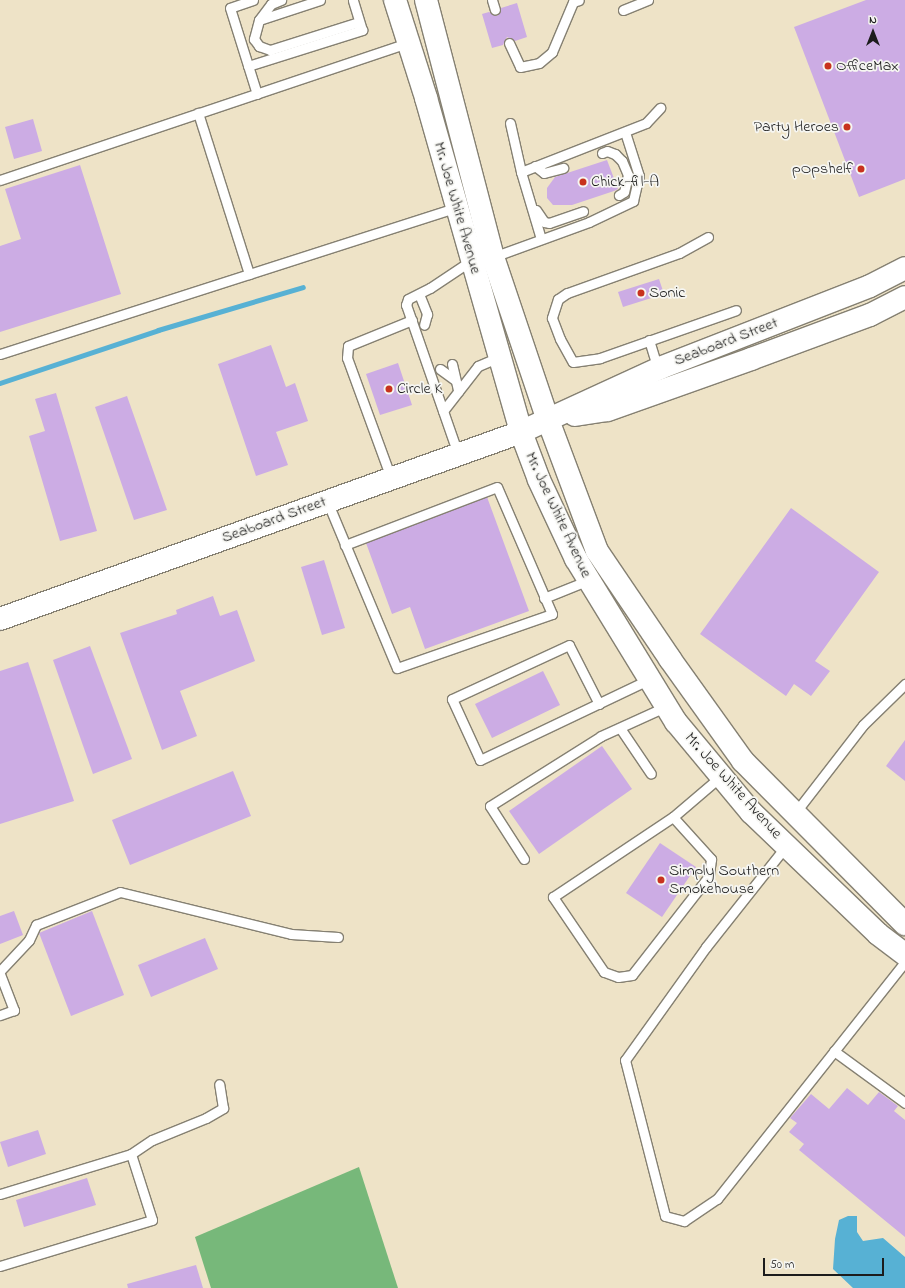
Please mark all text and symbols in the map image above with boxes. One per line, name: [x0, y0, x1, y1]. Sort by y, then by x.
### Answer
north arrow: [853, 12, 893, 52]
text: N: [869, 12, 877, 28]
place label: OfficeMax: [836, 56, 899, 76]
marker: OfficeMax: [823, 61, 833, 71]
place label: Party Heroes: [754, 117, 839, 137]
marker: Party Heroes: [842, 122, 852, 132]
street label: Mr. Joe White Avenue: [429, 140, 485, 276]
place label: pOpshelf: [792, 159, 853, 179]
marker: pOpshelf: [856, 164, 866, 174]
place label: Chick-fil-A: [591, 172, 659, 192]
marker: Chick-fil-A: [578, 177, 588, 187]
place label: Sonic: [649, 283, 685, 303]
marker: Sonic: [636, 288, 646, 298]
street label: Seaboard Street: [671, 313, 781, 371]
place label: Circle K: [397, 379, 442, 399]
marker: Circle K: [384, 384, 394, 394]
street label: Mr. Joe White Avenue: [520, 449, 596, 581]
street label: Seaboard Street: [219, 492, 329, 548]
street label: Mr. Joe White Avenue: [680, 729, 786, 843]
place label: Simply Southern Smokehouse: [669, 861, 779, 899]
marker: Simply Southern Smokehouse: [656, 875, 666, 885]
scale bar: [765, 1250, 886, 1276]
text: 50 m: [770, 1256, 794, 1274]

